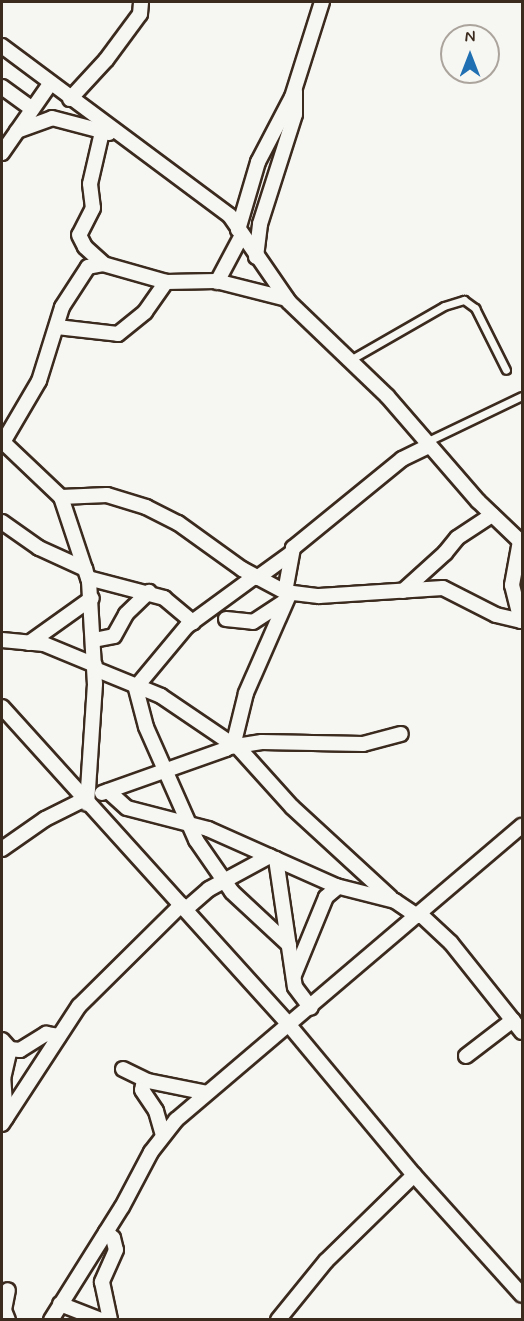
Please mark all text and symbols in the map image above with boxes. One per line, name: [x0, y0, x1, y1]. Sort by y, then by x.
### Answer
north arrow: [440, 24, 500, 84]
text: N: [465, 27, 475, 48]

